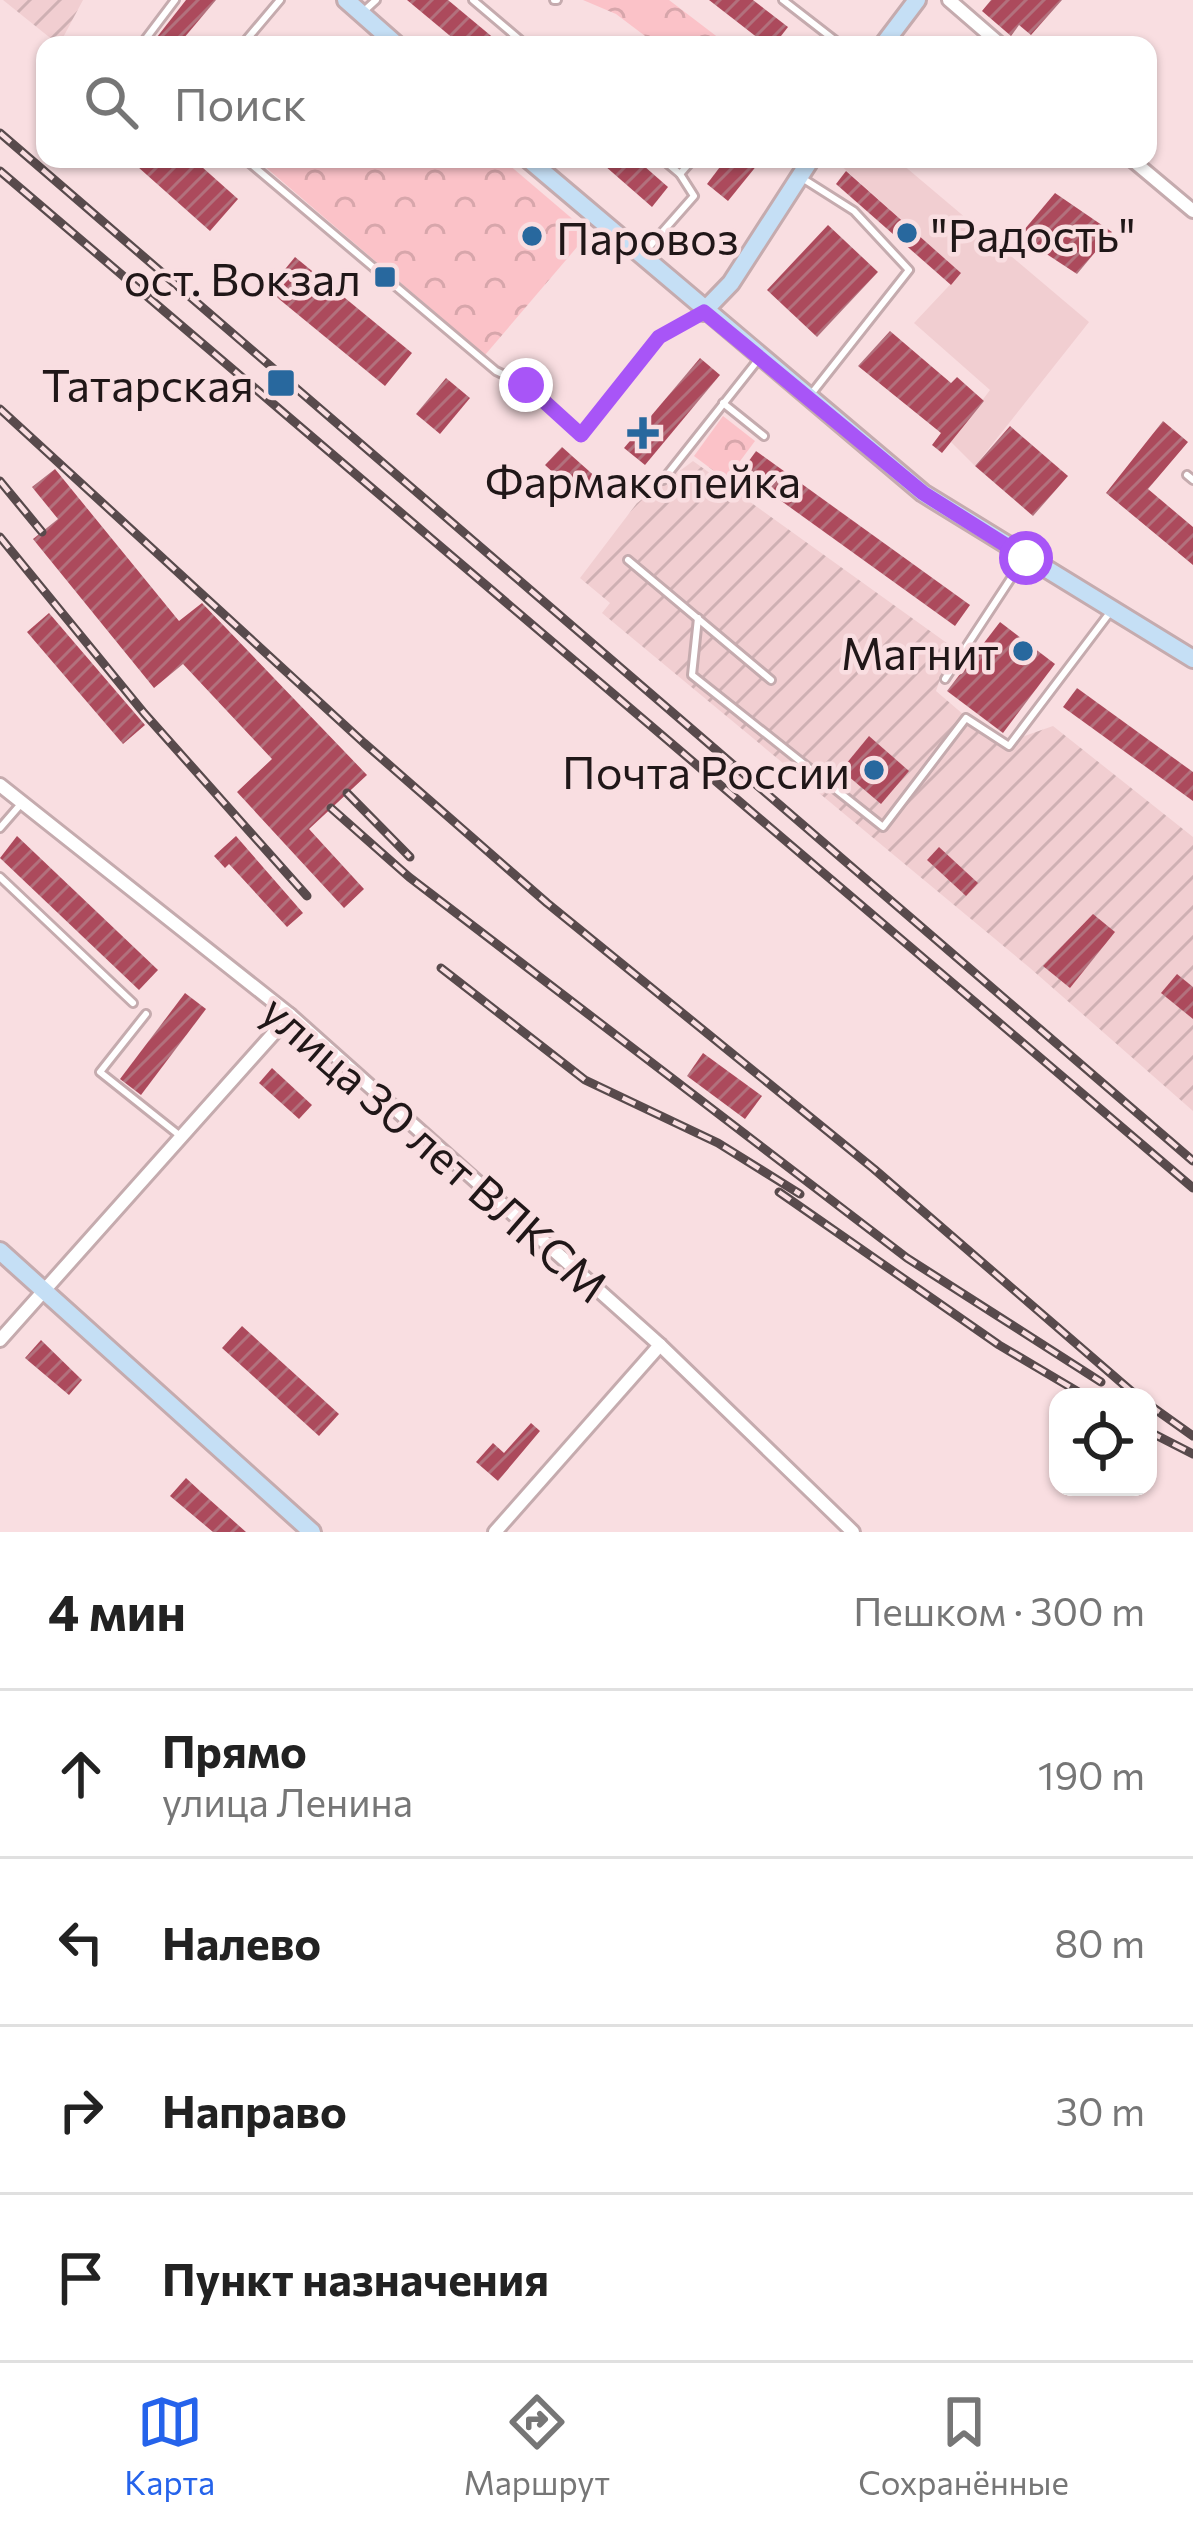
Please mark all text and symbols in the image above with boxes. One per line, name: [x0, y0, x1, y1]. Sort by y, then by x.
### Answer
search box: [36, 36, 1157, 168]
icon: search: [78, 69, 144, 135]
text: Поиск: [174, 75, 307, 130]
place label: "Радость": [931, 206, 1136, 261]
place label: Паровоз: [556, 209, 739, 264]
marker: "Радость": [894, 220, 920, 246]
marker: Паровоз: [519, 223, 545, 249]
place label: ост. Вокзал: [124, 250, 361, 305]
marker: ост. Вокзал: [372, 264, 398, 290]
place label: Татарская: [42, 356, 254, 411]
route end: [499, 358, 553, 412]
marker: Татарская: [265, 367, 297, 399]
marker: Фармакопейка: [630, 420, 656, 446]
place label: Фармакопейка: [485, 452, 801, 507]
route start: [999, 531, 1053, 585]
place label: Магнит: [841, 624, 999, 679]
marker: Магнит: [1010, 638, 1036, 664]
place label: Почта России: [562, 743, 850, 798]
marker: Почта России: [861, 757, 887, 783]
street label: улица 30 лет ВЛКСМ: [252, 982, 620, 1312]
map controls: [1049, 1388, 1157, 1496]
button: locate: [1049, 1388, 1157, 1496]
text: 4 мин: [48, 1579, 186, 1642]
text: Пешком · 300 m: [853, 1586, 1145, 1634]
text: Прямо: [162, 1722, 307, 1777]
icon: ahead: [48, 1741, 114, 1807]
text: 190 m: [1038, 1750, 1145, 1798]
text: улица Ленина: [162, 1777, 413, 1825]
icon: left: [48, 1909, 114, 1975]
text: Налево: [162, 1914, 321, 1969]
text: 80 m: [1054, 1918, 1145, 1966]
icon: right: [48, 2077, 114, 2143]
text: Направо: [162, 2082, 347, 2137]
text: 30 m: [1056, 2086, 1145, 2134]
icon: arrive: [48, 2245, 114, 2311]
text: Пункт назначения: [162, 2250, 549, 2305]
tab: Карта: [124, 2389, 215, 2502]
tab: Маршрут: [463, 2389, 610, 2502]
tab: Сохранённые: [858, 2389, 1069, 2502]

